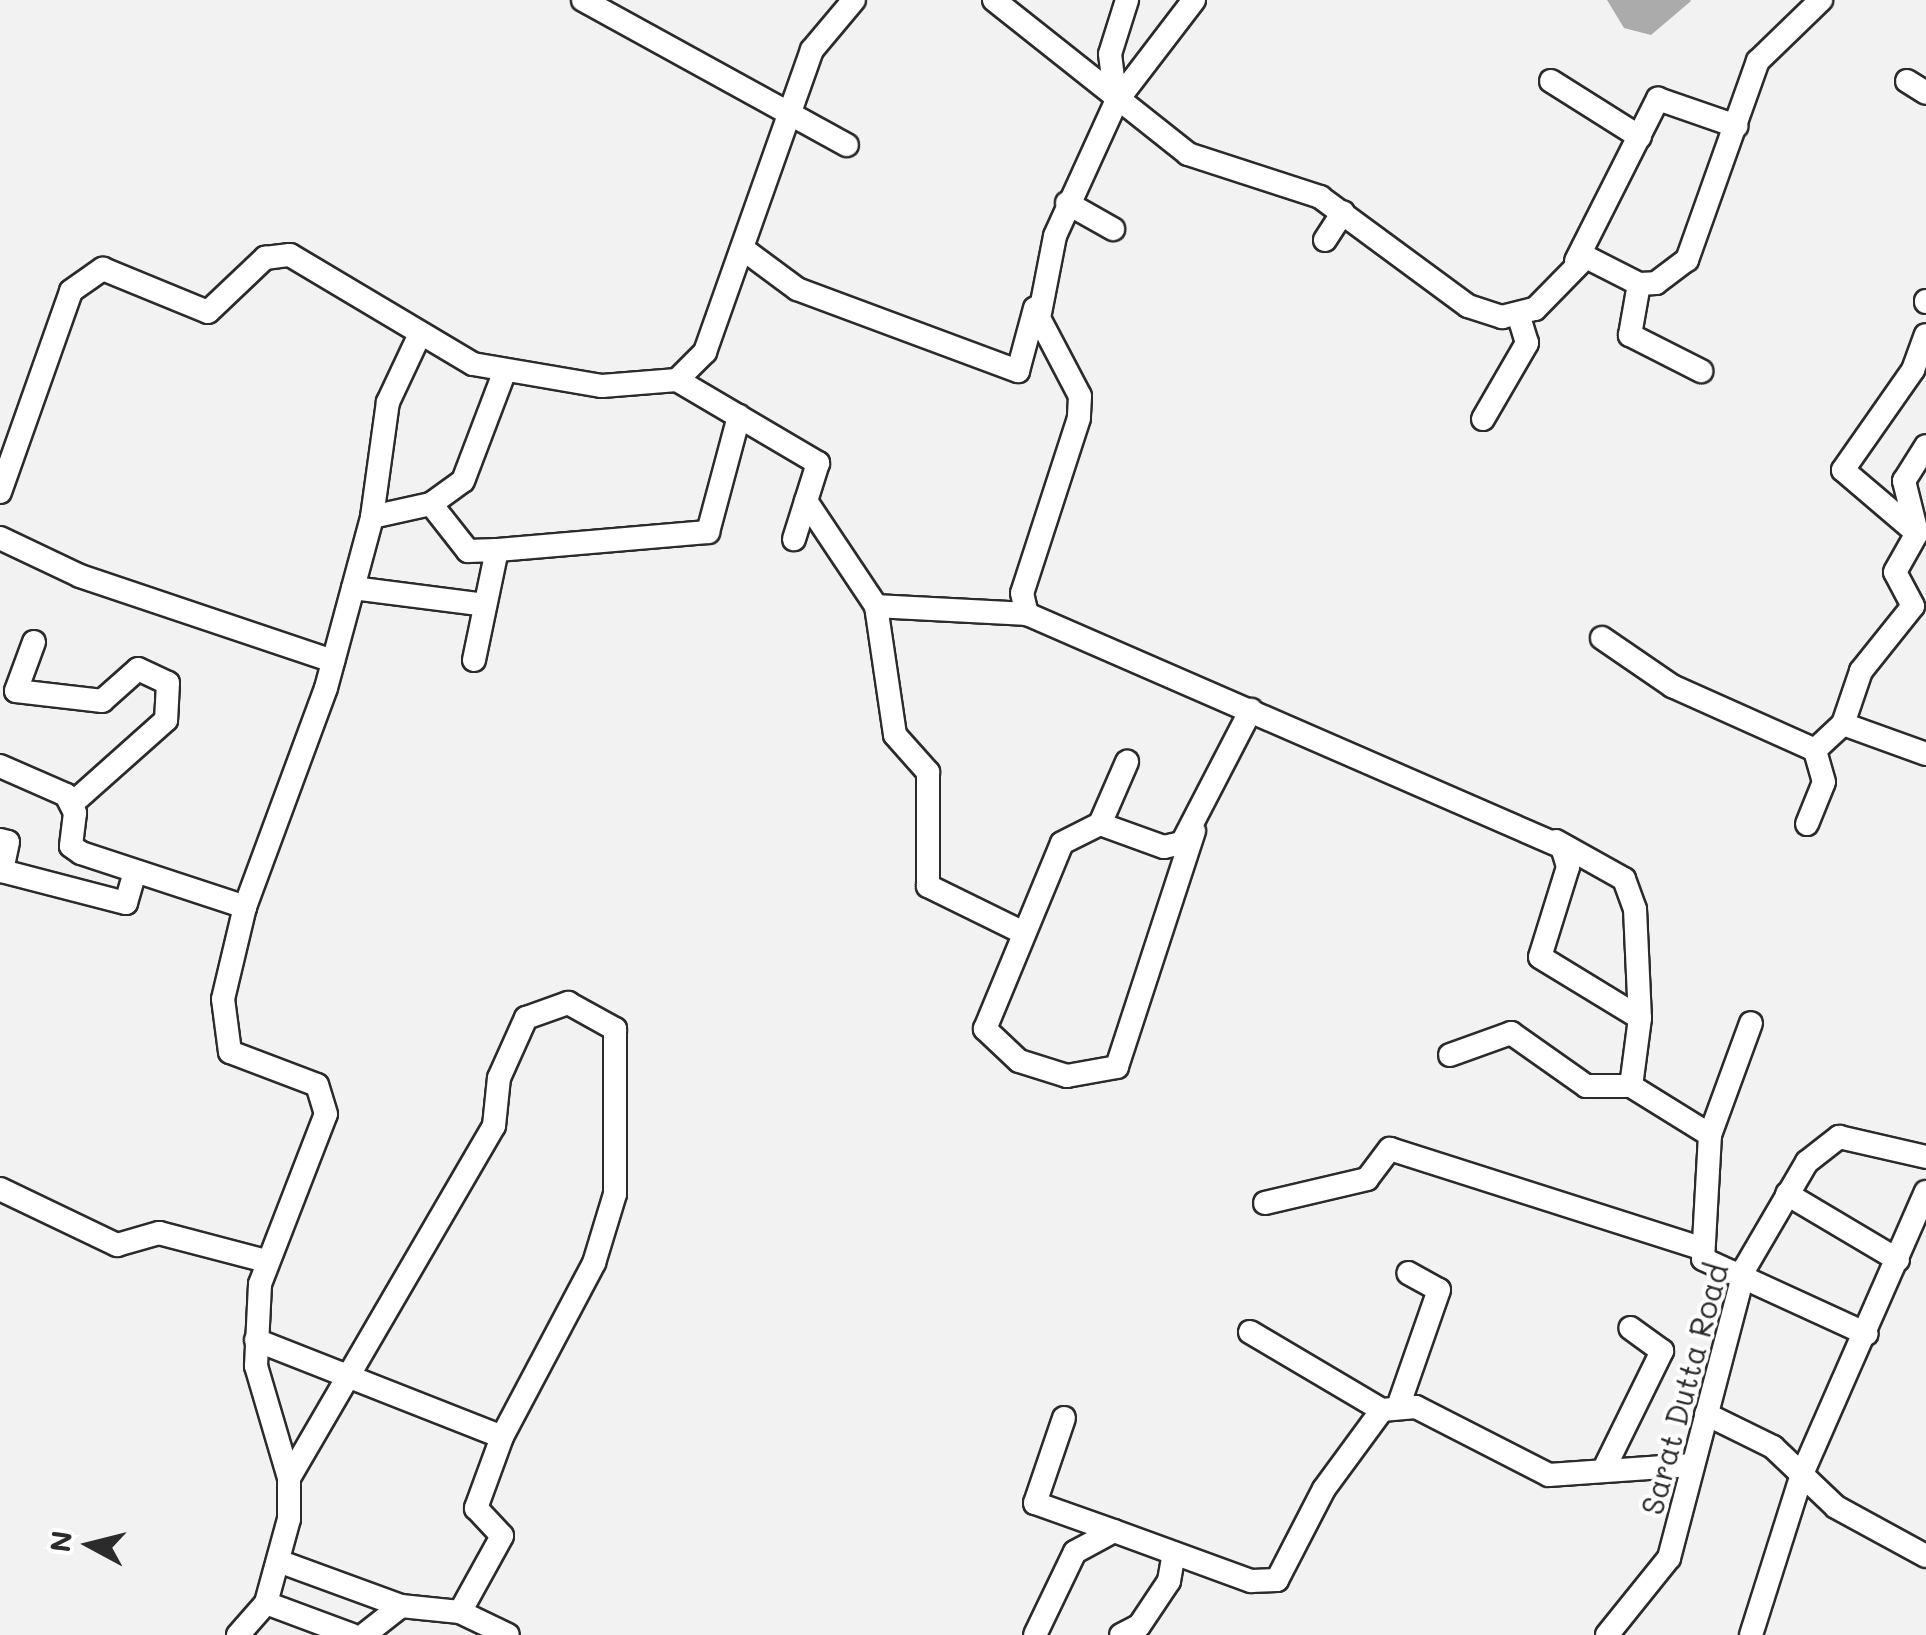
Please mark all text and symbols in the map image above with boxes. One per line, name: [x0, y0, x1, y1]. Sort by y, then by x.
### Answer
street label: Sarat Dutta Road: [1633, 1259, 1735, 1519]
north arrow: [40, 1495, 140, 1595]
text: N: [41, 1529, 79, 1554]

